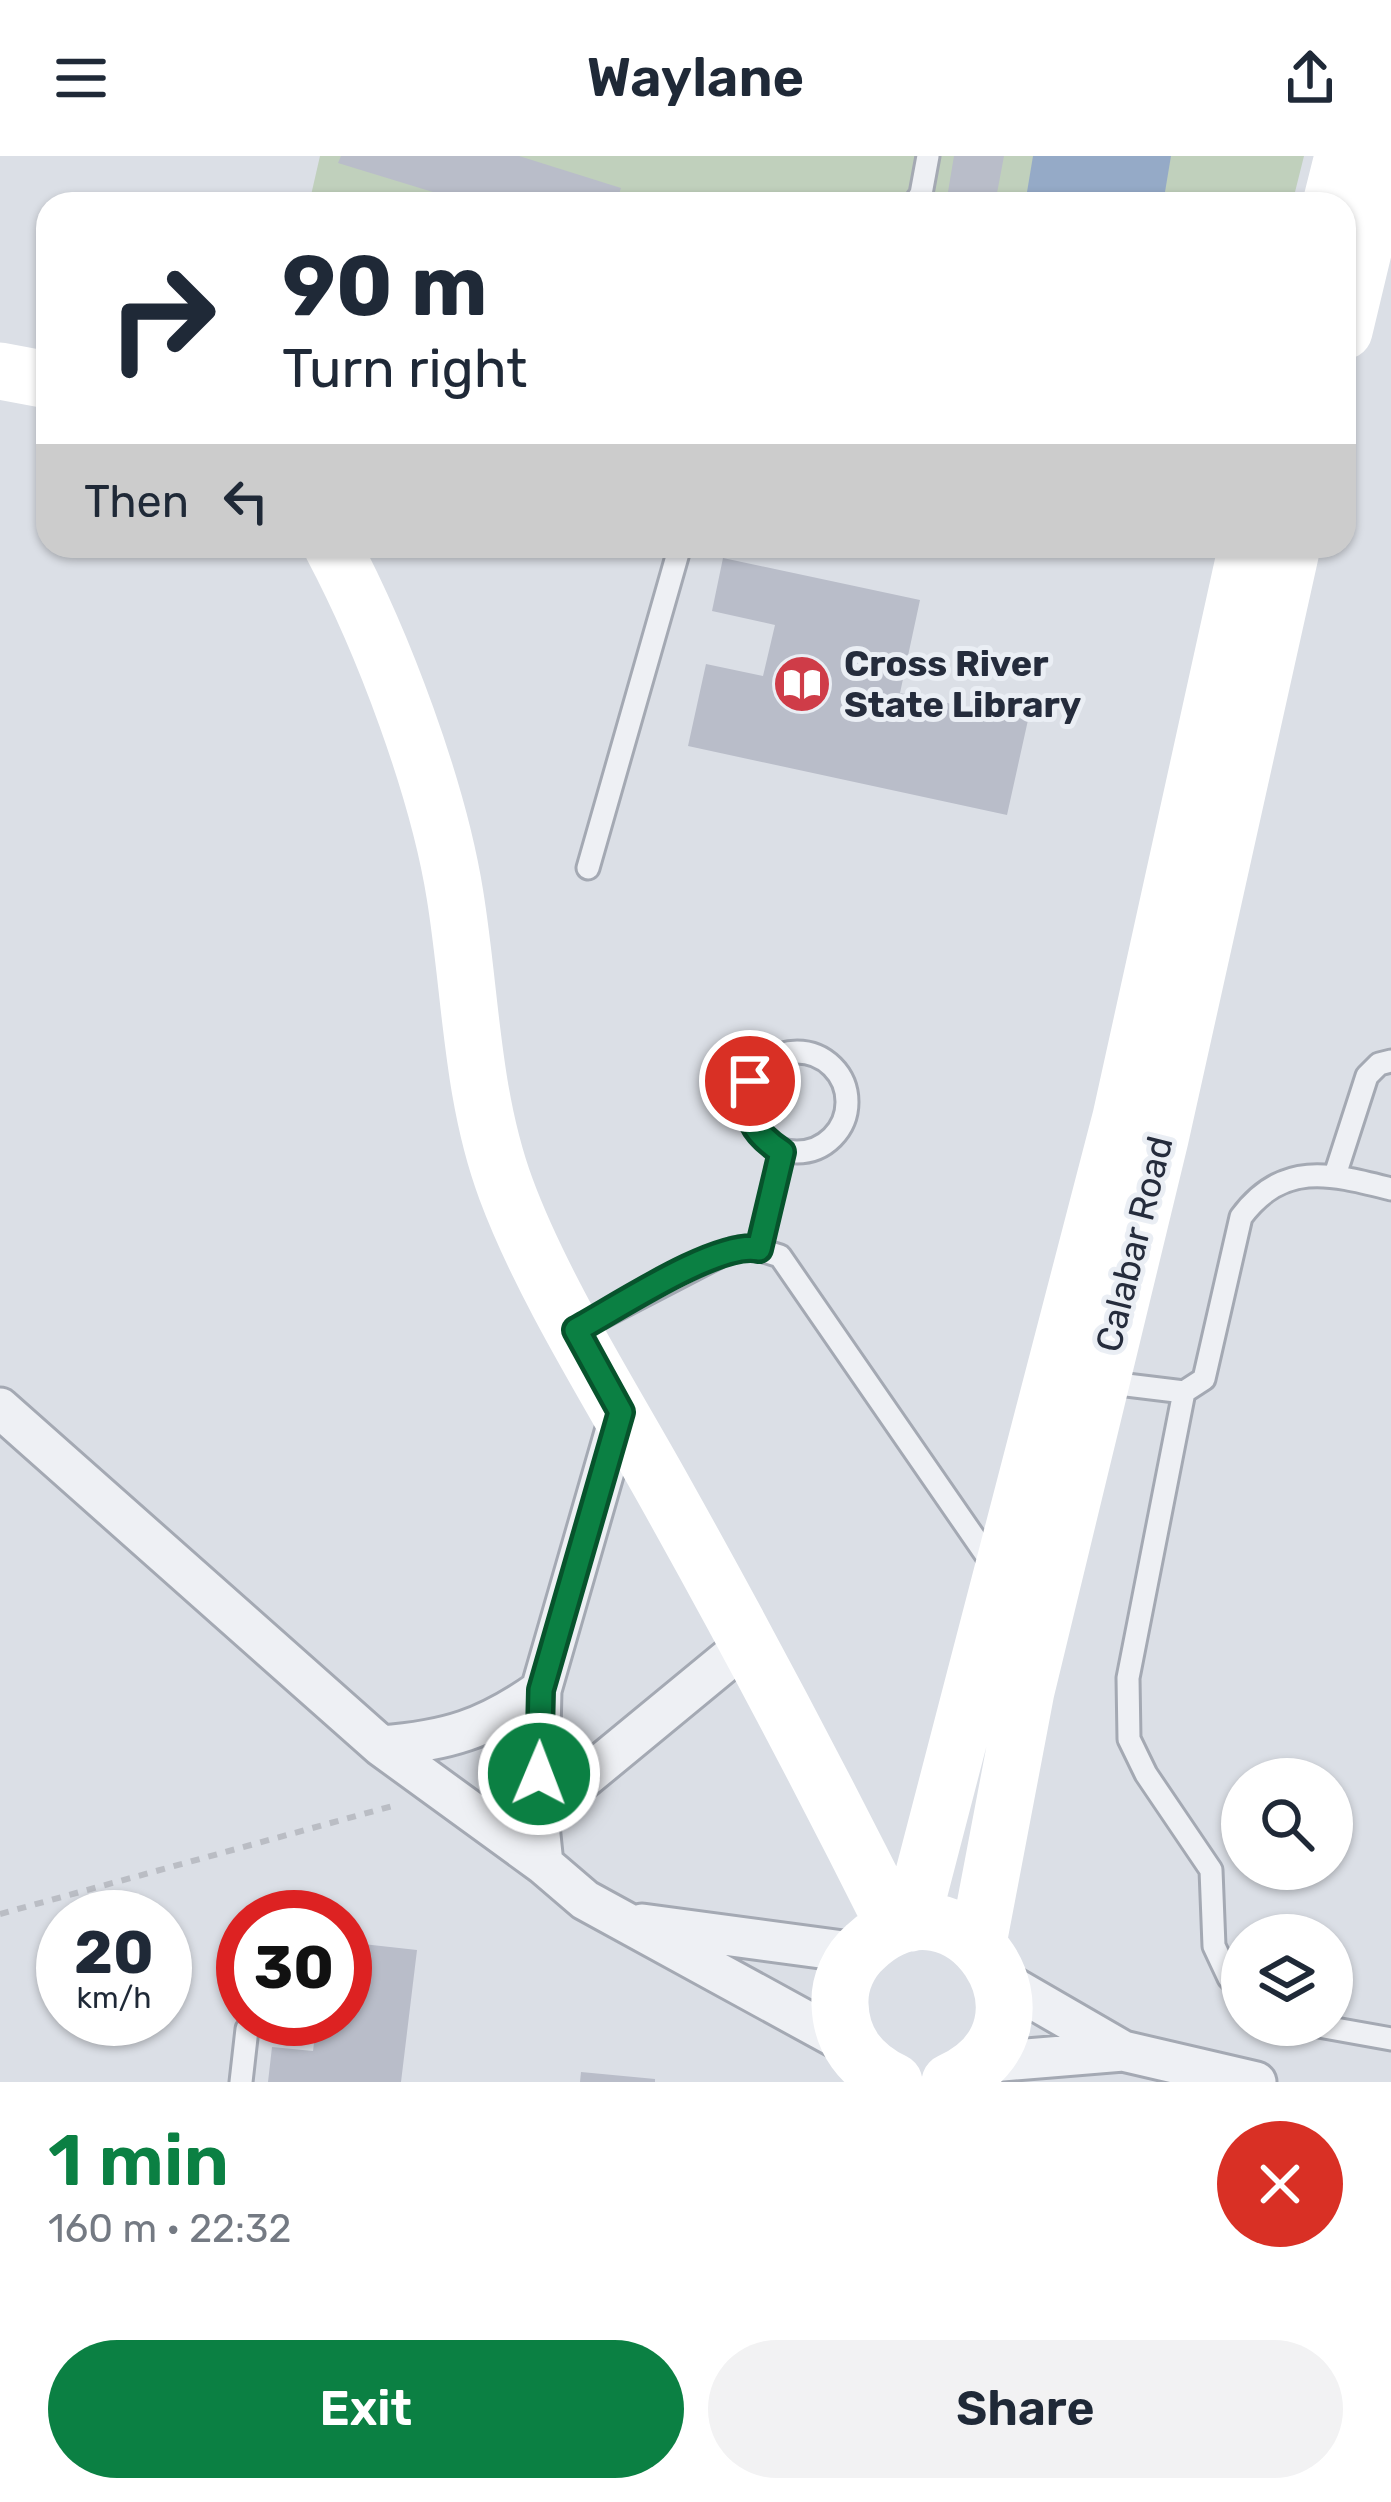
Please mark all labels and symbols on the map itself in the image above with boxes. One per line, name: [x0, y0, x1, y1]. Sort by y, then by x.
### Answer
place label: Cross River State Library: [844, 642, 1081, 726]
library icon: Cross River State Library: [771, 653, 833, 715]
pin: [699, 1030, 801, 1132]
street label: Calabar Road: [1086, 1132, 1182, 1356]
position arrow: [476, 1711, 602, 1837]
speed limit sign: 30: [216, 1890, 372, 2046]

